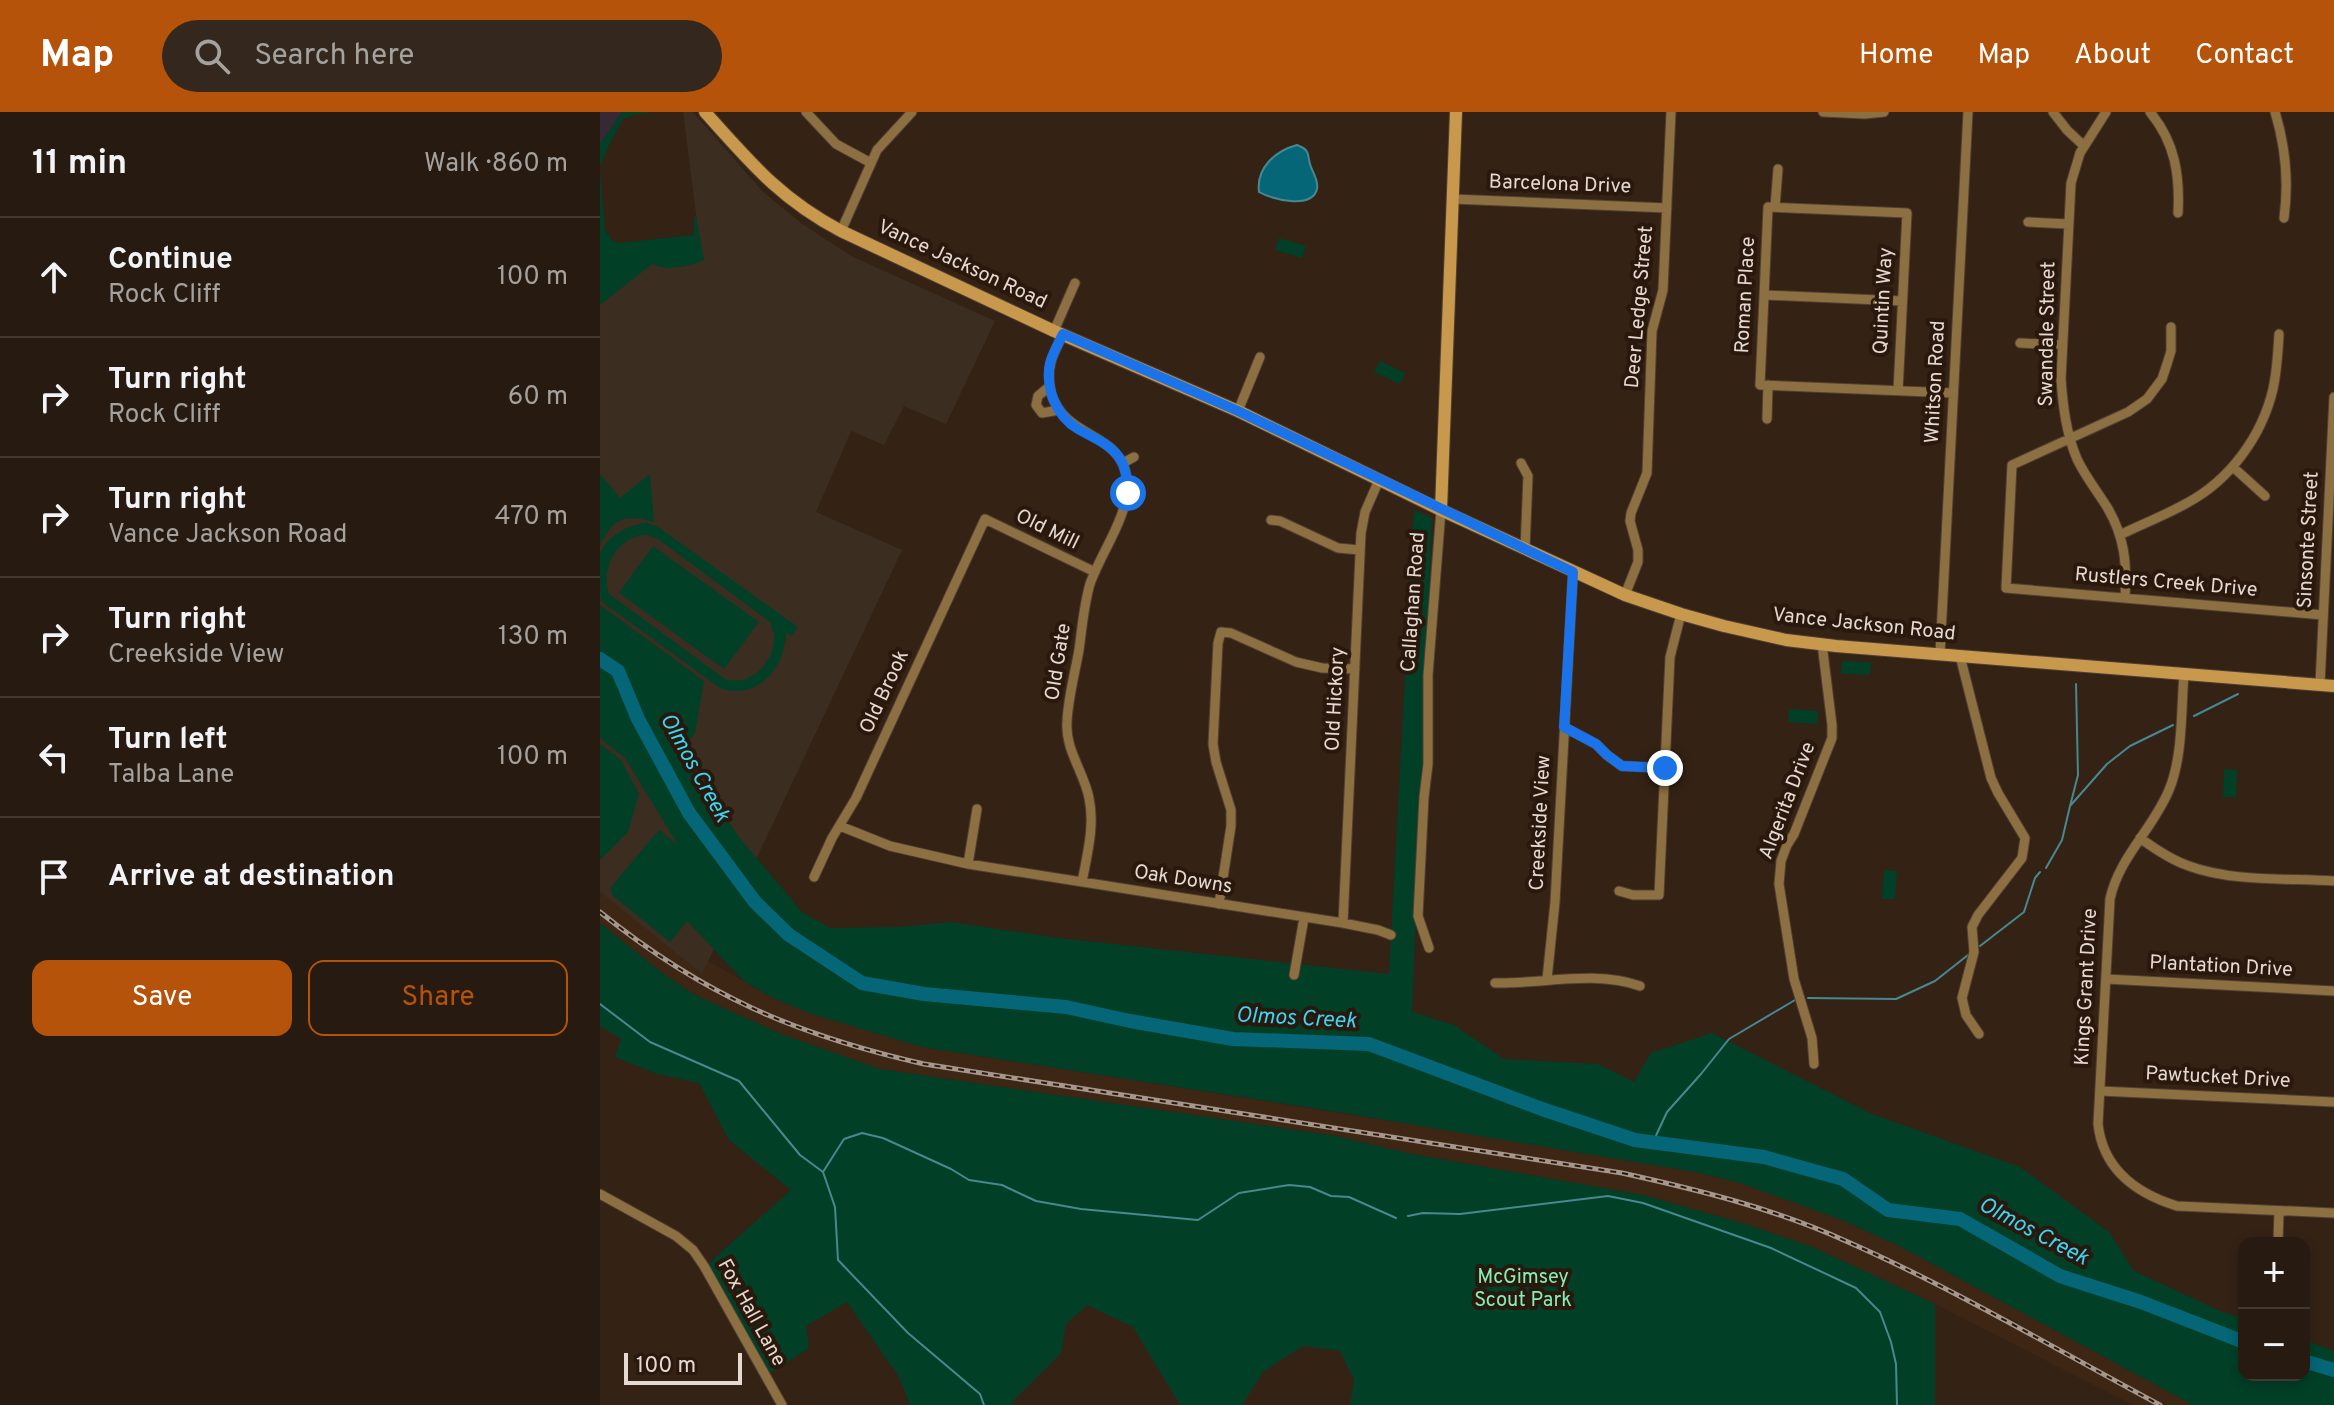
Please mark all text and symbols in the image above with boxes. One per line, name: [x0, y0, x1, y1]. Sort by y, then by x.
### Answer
search box: [162, 20, 722, 92]
text: Map: [40, 32, 114, 81]
icon: search: [190, 34, 234, 78]
text: Search here: [254, 38, 414, 75]
text: Home: [1859, 38, 1933, 74]
text: Map: [1977, 38, 2030, 74]
text: About: [2074, 38, 2151, 74]
text: Contact: [2195, 38, 2294, 74]
text: 11 min: [32, 143, 127, 186]
text: Walk · 860 m: [424, 148, 568, 181]
street label: Barcelona Drive: [1488, 170, 1632, 200]
street label: Vance Jackson Road: [873, 214, 1051, 316]
street label: Deer Ledge Street: [1620, 225, 1660, 389]
street label: Roman Place: [1730, 236, 1762, 354]
text: Continue: [108, 242, 233, 279]
street label: Quintin Way: [1868, 247, 1900, 355]
icon: ahead: [32, 255, 76, 299]
text: 100 m: [497, 261, 568, 294]
street label: Swandale Street: [2034, 261, 2062, 407]
text: Rock Cliff: [108, 279, 220, 312]
street label: Whitson Road: [1920, 320, 1952, 444]
text: Turn right: [108, 362, 246, 399]
icon: right: [32, 375, 76, 419]
text: 60 m: [508, 381, 568, 414]
text: Rock Cliff: [108, 399, 220, 432]
street label: Sinsonte Street: [2292, 471, 2326, 609]
route start: [1110, 475, 1146, 511]
text: Turn right: [108, 482, 246, 519]
icon: right: [32, 495, 76, 539]
text: 470 m: [494, 501, 568, 534]
street label: Old Mill: [1011, 504, 1083, 556]
text: Vance Jackson Road: [108, 519, 347, 552]
street label: Callaghan Road: [1396, 531, 1432, 673]
street label: Rustlers Creek Drive: [2074, 562, 2258, 604]
text: Turn right: [108, 602, 246, 639]
street label: Vance Jackson Road: [1771, 602, 1957, 648]
icon: right: [32, 615, 76, 659]
text: 130 m: [498, 621, 568, 654]
street label: Old Gate: [1040, 622, 1078, 702]
text: Creekside View: [108, 639, 284, 672]
street label: Old Brook: [854, 646, 916, 738]
street label: Old Hickory: [1320, 646, 1352, 752]
water label: Olmos Creek: [653, 709, 735, 828]
text: Turn left: [108, 722, 228, 759]
icon: left: [32, 735, 76, 779]
street label: Algerita Drive: [1754, 739, 1822, 863]
text: 100 m: [497, 741, 568, 774]
route end: [1647, 750, 1683, 786]
street label: Creekside View: [1524, 755, 1558, 891]
text: Talba Lane: [108, 759, 234, 792]
icon: arrive: [32, 855, 76, 899]
text: Arrive at destination: [108, 859, 394, 896]
street label: Oak Downs: [1132, 859, 1234, 901]
street label: Kings Grant Drive: [2070, 908, 2104, 1066]
street label: Plantation Drive: [2149, 950, 2293, 984]
button: Save: [32, 960, 292, 1036]
button: Share: [308, 960, 568, 1036]
water label: Olmos Creek: [1235, 1002, 1358, 1036]
street label: Pawtucket Drive: [2145, 1061, 2291, 1095]
water label: Olmos Creek: [1973, 1192, 2093, 1273]
map controls: [2238, 1237, 2310, 1381]
button: +: [2238, 1237, 2310, 1309]
street label: Fox Hall Lane: [711, 1255, 791, 1371]
park label: McGimsey Scout Park: [1474, 1265, 1572, 1314]
button: −: [2238, 1309, 2310, 1381]
scale bar: [624, 1349, 742, 1385]
text: 100 m: [636, 1353, 696, 1380]

